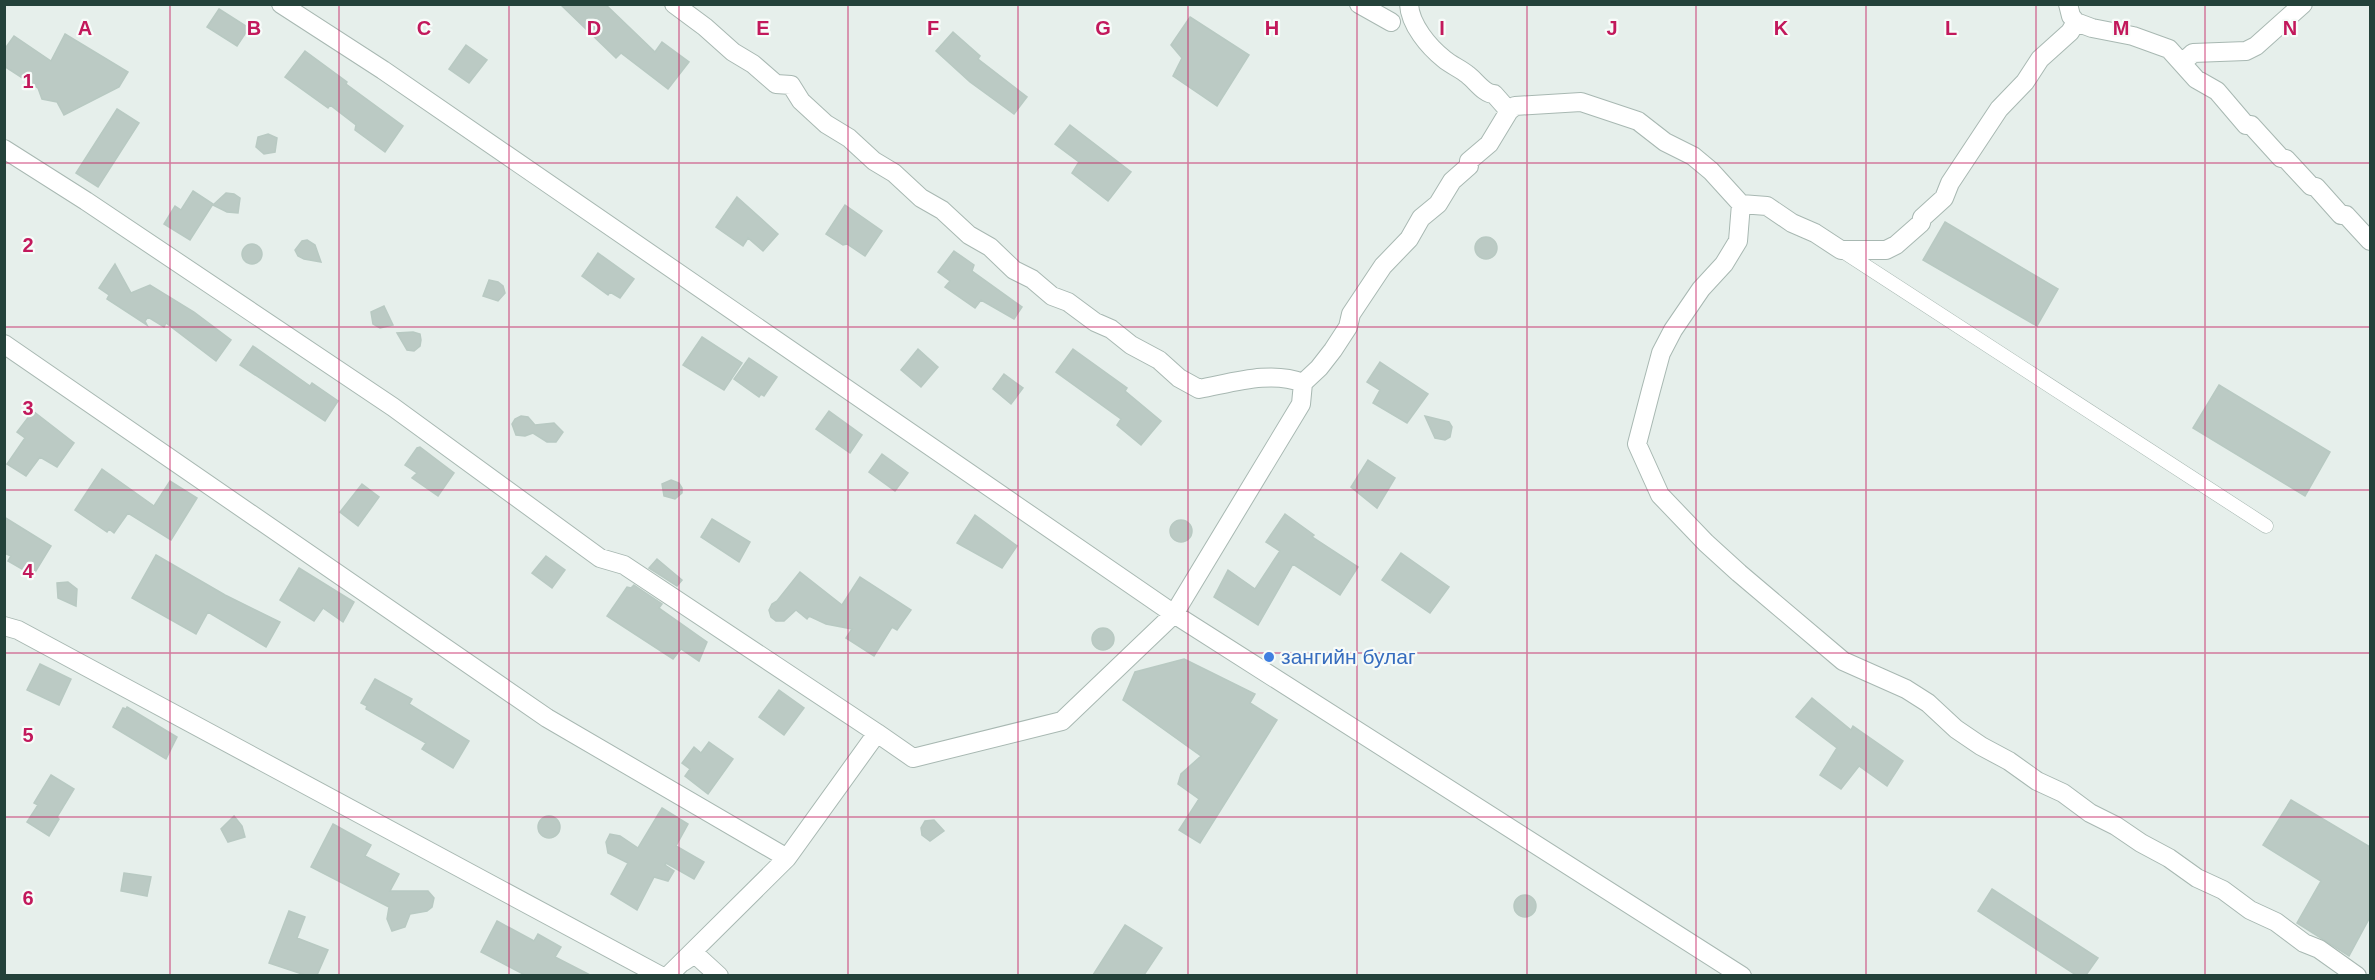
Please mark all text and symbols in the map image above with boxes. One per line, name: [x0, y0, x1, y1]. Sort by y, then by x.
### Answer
text: A: [78, 17, 92, 39]
text: B: [247, 17, 261, 39]
text: C: [417, 17, 431, 39]
text: D: [587, 17, 601, 39]
text: E: [756, 17, 770, 39]
text: F: [927, 17, 939, 39]
text: G: [1095, 17, 1111, 39]
text: H: [1265, 17, 1279, 39]
text: I: [1439, 17, 1445, 39]
text: J: [1606, 17, 1618, 39]
text: K: [1774, 17, 1789, 39]
text: L: [1945, 17, 1957, 39]
text: M: [2113, 17, 2129, 39]
text: N: [2283, 17, 2297, 39]
text: 1: [22, 70, 34, 92]
text: 2: [22, 234, 34, 256]
text: 3: [22, 397, 34, 419]
text: 4: [22, 560, 34, 582]
place label: зангийн булаг: [1281, 645, 1416, 668]
marker: зангийн булаг: [1262, 650, 1276, 664]
text: 5: [22, 724, 34, 746]
text: 6: [22, 887, 34, 909]

